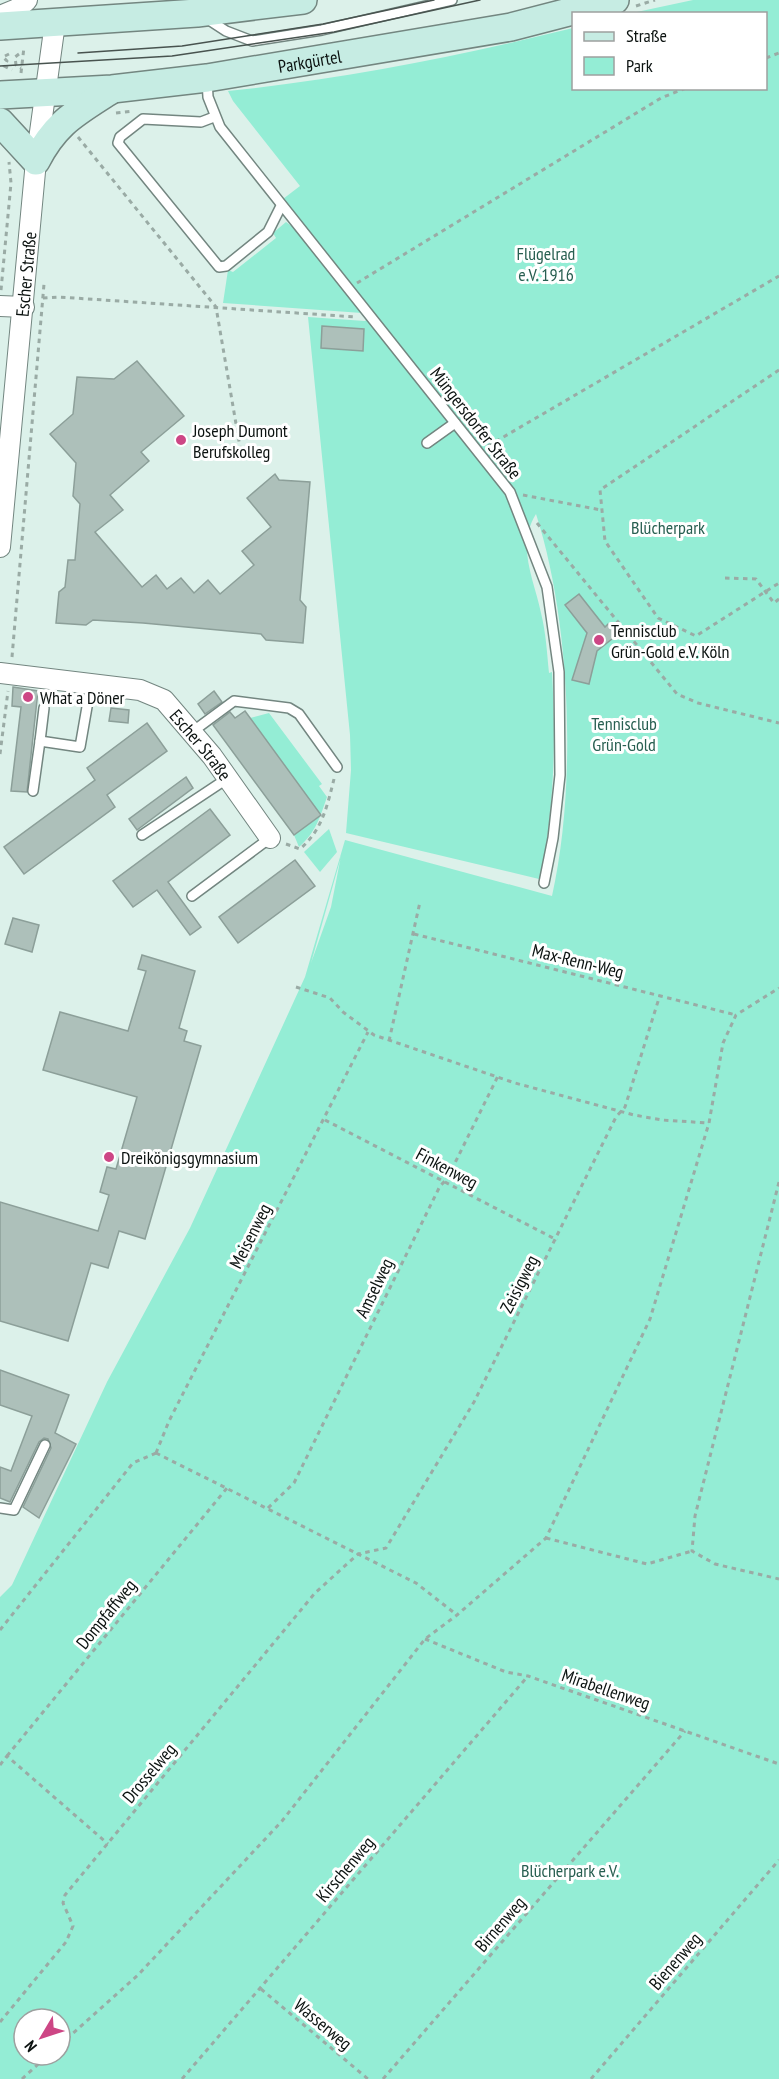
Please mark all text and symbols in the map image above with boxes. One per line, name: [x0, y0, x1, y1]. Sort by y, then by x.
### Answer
legend: [572, 12, 767, 90]
text: Straße: [626, 24, 667, 47]
street label: Parkgürtel: [276, 44, 344, 77]
text: Park: [626, 54, 653, 77]
street label: Escher Straße: [10, 231, 41, 318]
park label: Flügelrad e.V. 1916: [517, 242, 575, 286]
street label: Müngersdorfer Straße: [425, 363, 527, 483]
place label: Joseph Dumont Berufskolleg: [192, 419, 288, 463]
marker: Joseph Dumont Berufskolleg: [174, 433, 188, 447]
park label: Blücherpark: [631, 516, 705, 539]
place label: Tennisclub Grün-Gold e.V. Köln: [611, 619, 729, 663]
marker: Tennisclub Grün-Gold e.V. Köln: [592, 633, 606, 647]
place label: What a Döner: [40, 686, 125, 709]
marker: What a Döner: [21, 690, 35, 704]
street label: Escher Straße: [165, 704, 237, 785]
park label: Tennisclub Grün-Gold: [591, 712, 657, 756]
street label: Max-Renn-Weg: [530, 939, 626, 983]
street label: Finkenweg: [412, 1142, 482, 1194]
place label: Dreikönigsgymnasium: [121, 1146, 258, 1169]
marker: Dreikönigsgymnasium: [102, 1150, 116, 1164]
street label: Meisenweg: [224, 1200, 276, 1272]
street label: Zeisigweg: [495, 1251, 543, 1317]
street label: Amselweg: [350, 1254, 398, 1322]
street label: Dompfaffweg: [71, 1574, 141, 1654]
street label: Mirabellenweg: [559, 1663, 653, 1715]
street label: Drosselweg: [117, 1738, 181, 1808]
street label: Kirschenweg: [311, 1831, 379, 1907]
park label: Blücherpark e.V.: [521, 1859, 619, 1882]
street label: Birnenweg: [470, 1892, 530, 1956]
street label: Bienenweg: [644, 1928, 706, 1994]
street label: Wasserweg: [289, 1993, 357, 2055]
north arrow: [12, 2007, 72, 2067]
text: N: [20, 2037, 41, 2056]

